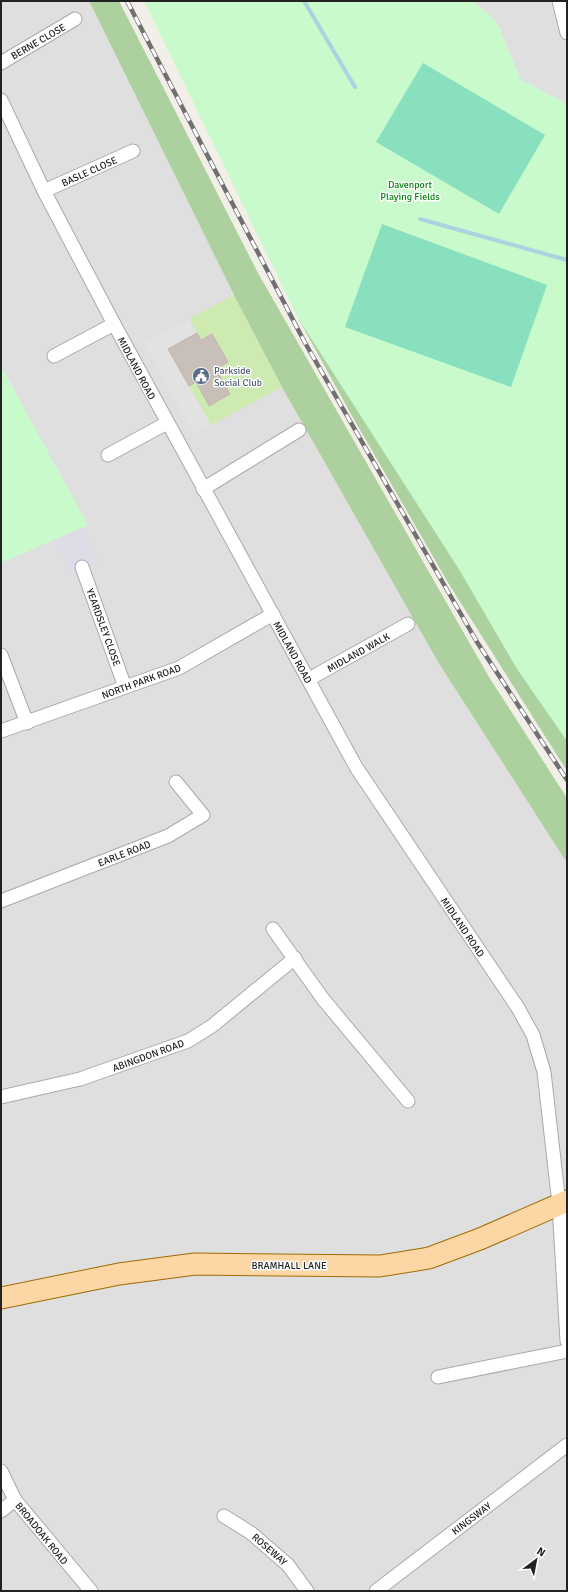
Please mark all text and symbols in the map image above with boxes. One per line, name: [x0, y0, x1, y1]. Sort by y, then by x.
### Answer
street label: BERNE CLOSE: [9, 21, 68, 62]
street label: BASLE CLOSE: [60, 154, 119, 189]
park label: Davenport Playing Fields: [380, 179, 440, 203]
street label: MIDLAND ROAD: [115, 335, 158, 402]
place label: Parkside Social Club: [214, 365, 262, 389]
public building icon: Parkside Social Club: [191, 366, 211, 386]
street label: YEARDSLEY CLOSE: [83, 587, 123, 668]
street label: MIDLAND ROAD: [270, 619, 314, 686]
street label: MIDLAND WALK: [325, 631, 392, 675]
street label: NORTH PARK ROAD: [100, 662, 183, 702]
street label: EARLE ROAD: [96, 838, 152, 870]
street label: MIDLAND ROAD: [438, 896, 486, 960]
street label: ABINGDON ROAD: [111, 1037, 186, 1074]
street label: BRAMHALL LANE: [251, 1260, 327, 1272]
street label: BROADOAK ROAD: [12, 1500, 70, 1567]
street label: KINGSWAY: [449, 1500, 494, 1538]
street label: ROSEWAY: [249, 1531, 289, 1568]
north arrow: [516, 1540, 556, 1580]
text: N: [534, 1544, 548, 1559]

